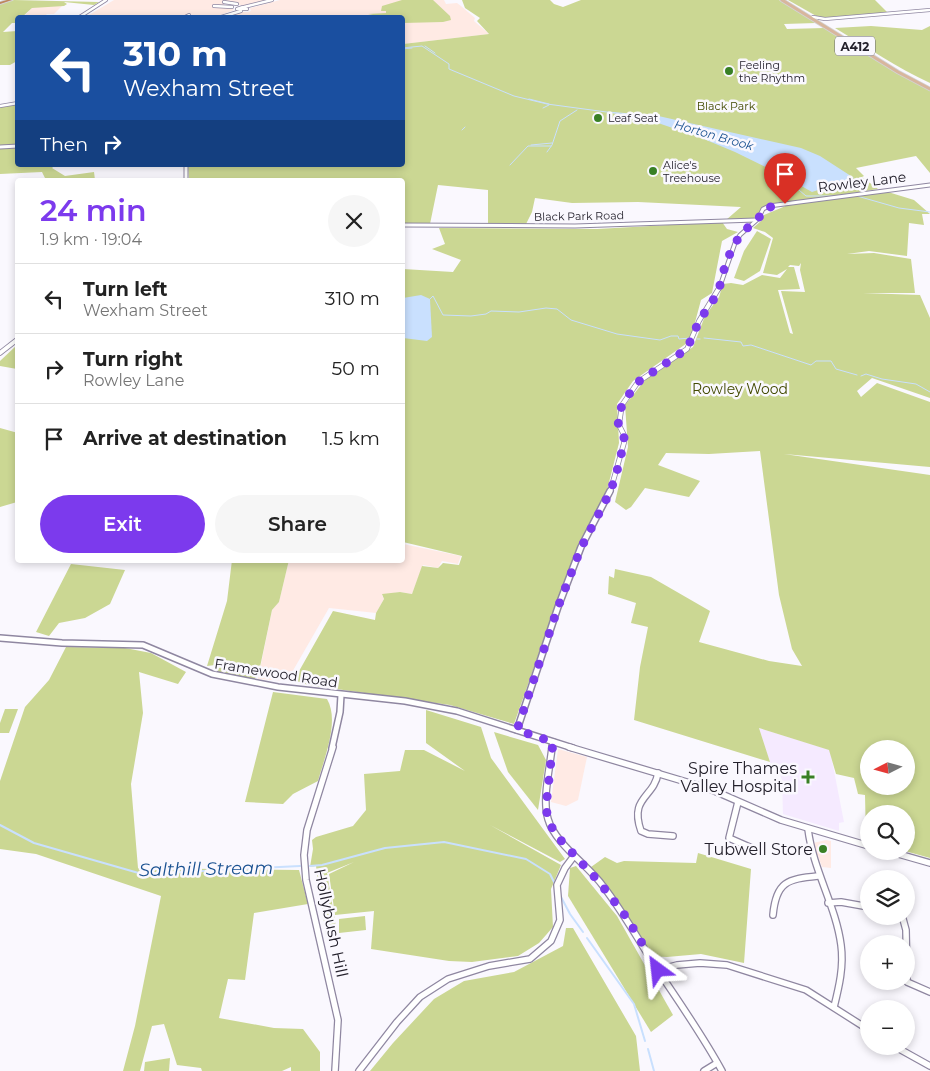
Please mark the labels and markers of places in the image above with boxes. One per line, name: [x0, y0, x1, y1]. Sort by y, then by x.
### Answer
place label: Feeling the Rhythm: [739, 58, 805, 85]
marker: Feeling the Rhythm: [723, 65, 735, 77]
place label: Leaf Seat: [608, 111, 659, 125]
marker: Leaf Seat: [592, 112, 604, 124]
pin: [764, 153, 806, 204]
place label: Alice's Treehouse: [663, 158, 721, 185]
marker: Alice's Treehouse: [647, 165, 659, 177]
place label: Spire Thames Valley Hospital: [680, 759, 797, 796]
marker: Spire Thames Valley Hospital: [801, 770, 815, 784]
place label: Tubwell Store: [704, 840, 813, 859]
marker: Tubwell Store: [817, 843, 829, 855]

